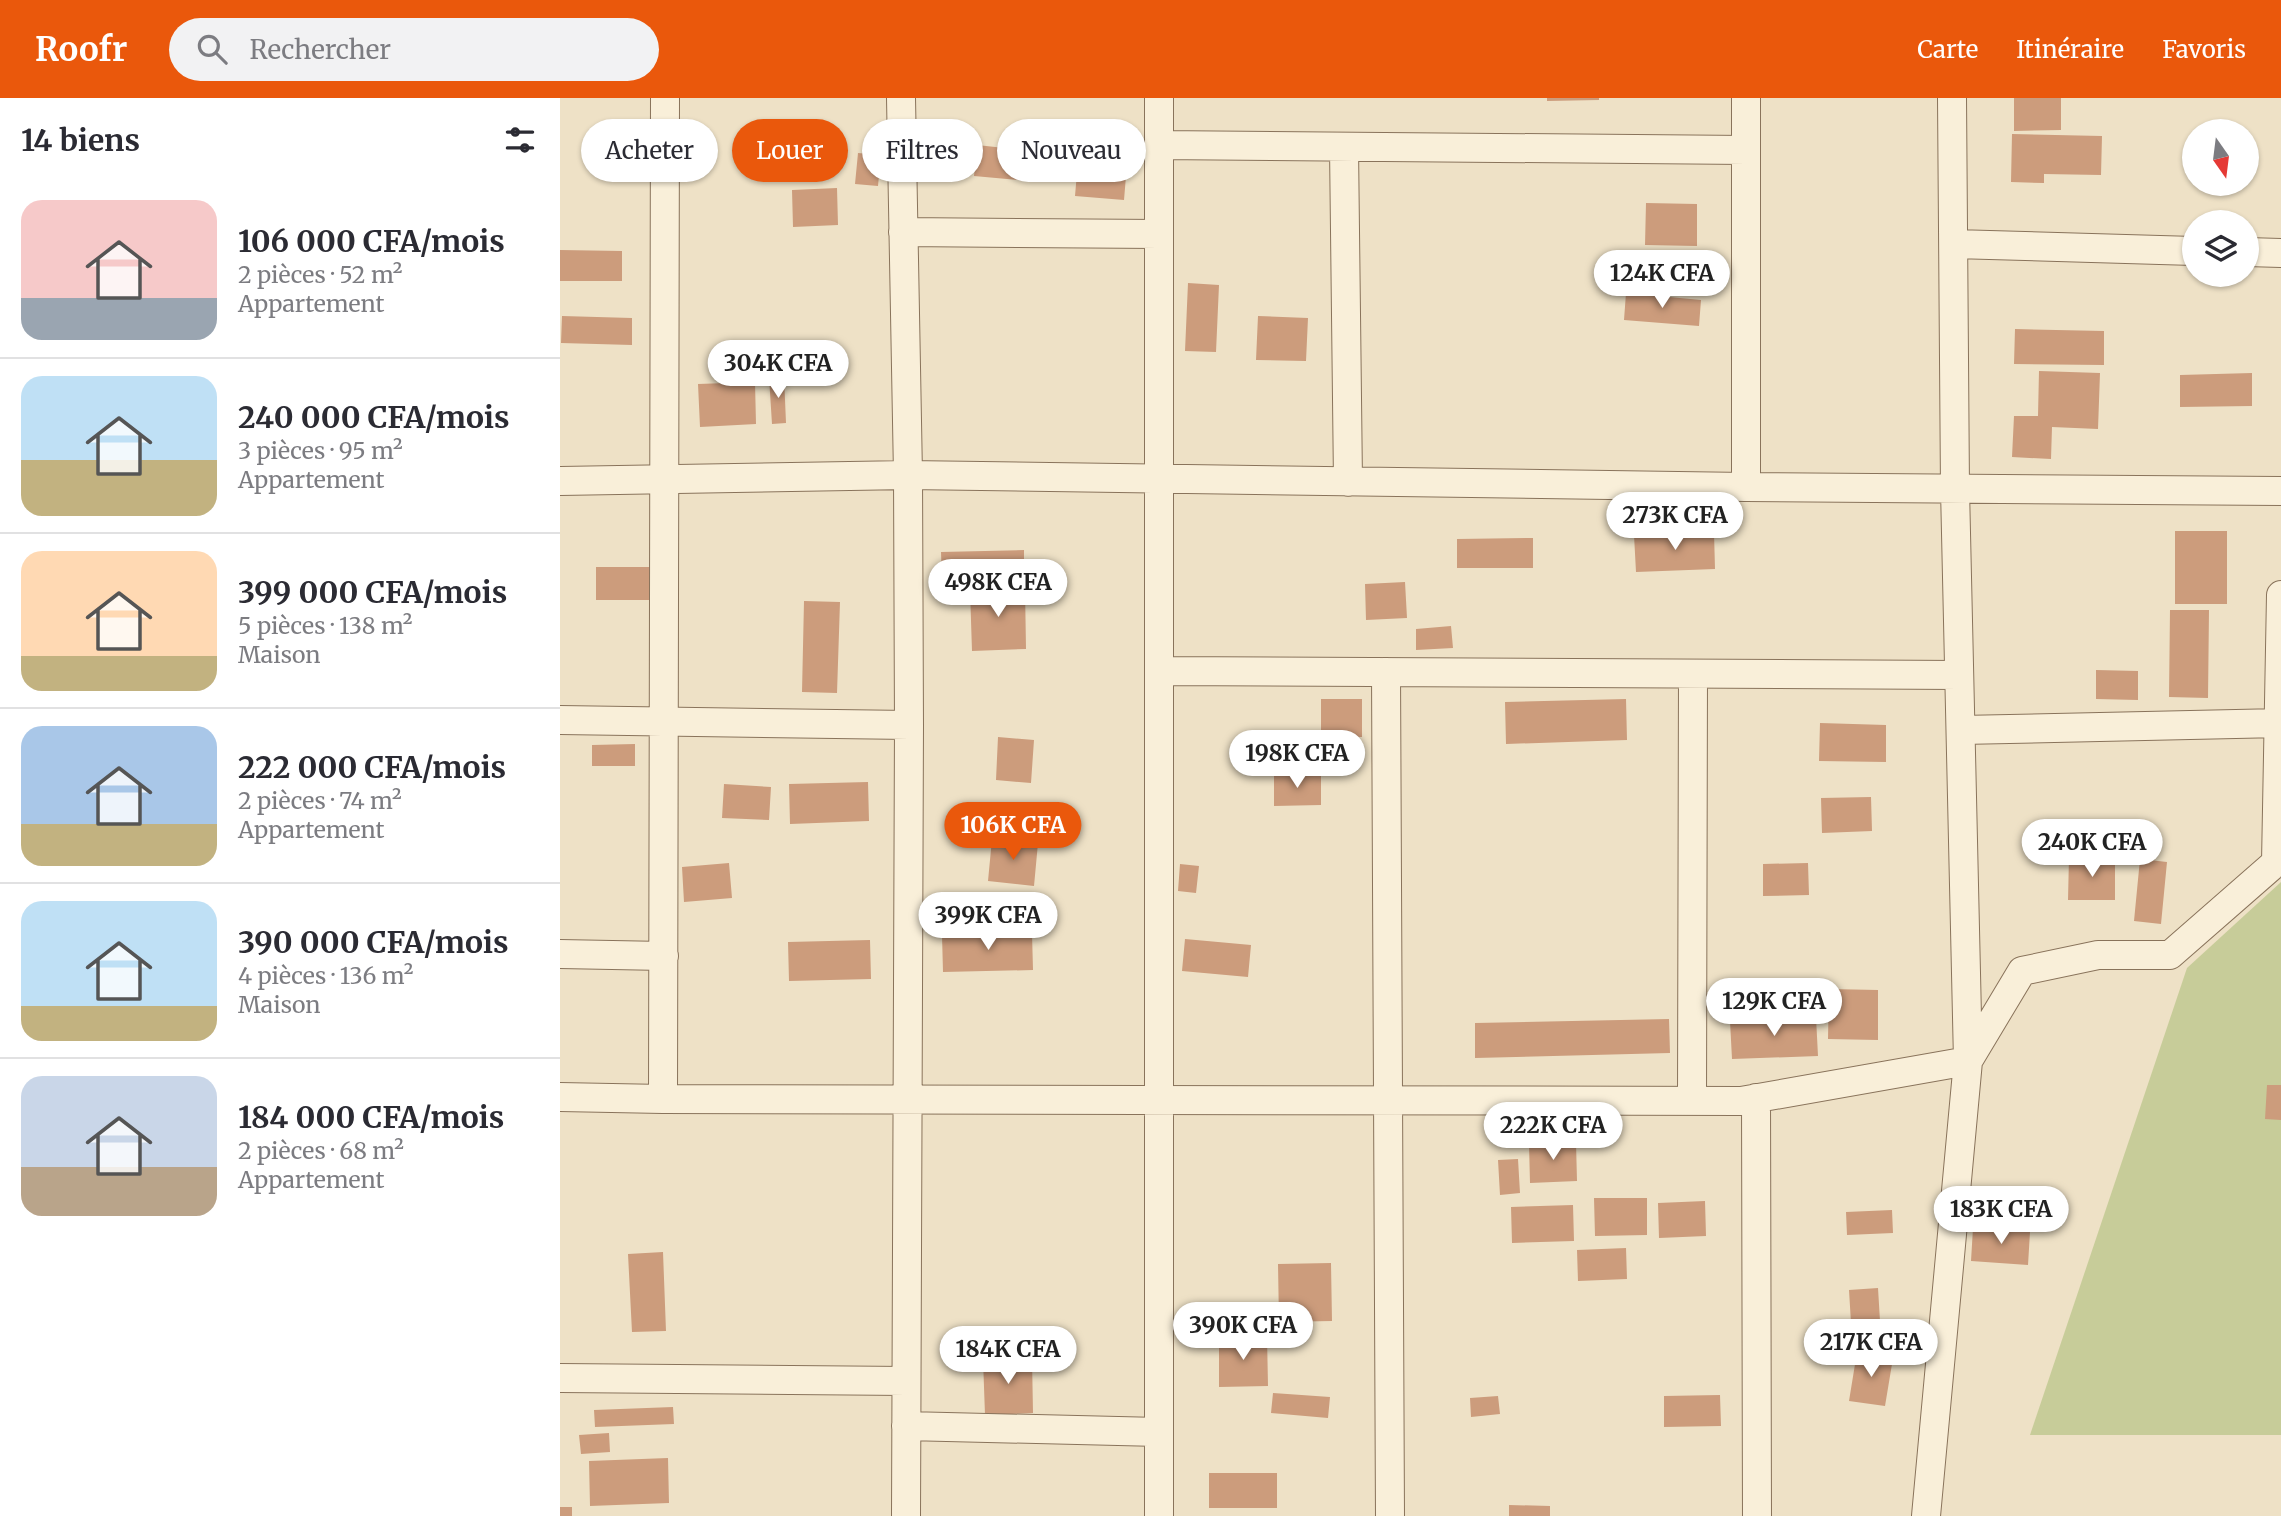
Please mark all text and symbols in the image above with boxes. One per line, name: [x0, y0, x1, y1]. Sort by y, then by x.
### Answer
search box: [169, 18, 659, 81]
text: Roofr: [35, 29, 127, 70]
icon: search: [193, 30, 231, 68]
text: Rechercher: [249, 33, 391, 66]
text: Carte: [1917, 34, 1978, 65]
text: Itinéraire: [2016, 34, 2124, 65]
text: Favoris: [2162, 34, 2246, 65]
chip: Acheter: [581, 119, 718, 182]
chip: Louer: [732, 119, 848, 182]
chip: Filtres: [862, 119, 983, 182]
chip: Nouveau: [997, 119, 1146, 182]
north arrow: [2182, 119, 2259, 196]
map controls: [2182, 119, 2259, 287]
text: 14 biens: [21, 121, 140, 159]
icon: filters: [501, 121, 539, 159]
button: layers: [2182, 210, 2259, 287]
text: 106 000 CFA/mois: [238, 222, 505, 260]
icon: home: [77, 228, 161, 312]
pin: 124K CFA: [1590, 250, 1734, 310]
text: 124K CFA: [1610, 258, 1714, 287]
text: 2 pièces · 52 m²: [238, 260, 402, 289]
text: Appartement: [238, 289, 384, 318]
pin: 304K CFA: [706, 341, 850, 400]
text: 304K CFA: [724, 348, 832, 377]
text: 240 000 CFA/mois: [238, 398, 509, 436]
icon: home: [77, 404, 161, 488]
text: 3 pièces · 95 m²: [238, 436, 403, 465]
text: Appartement: [238, 465, 384, 494]
pin: 273K CFA: [1603, 492, 1747, 552]
text: 273K CFA: [1622, 500, 1728, 529]
pin: 498K CFA: [926, 560, 1070, 619]
text: 498K CFA: [944, 567, 1052, 596]
text: 399 000 CFA/mois: [238, 573, 507, 611]
icon: home: [77, 579, 161, 663]
text: 5 pièces · 138 m²: [238, 611, 412, 640]
text: Maison: [238, 640, 321, 669]
pin: 198K CFA: [1225, 730, 1369, 790]
text: 198K CFA: [1245, 738, 1349, 767]
text: 222 000 CFA/mois: [238, 748, 506, 786]
icon: home: [77, 754, 161, 838]
text: 2 pièces · 74 m²: [238, 786, 402, 815]
pin: 106K CFA: [941, 802, 1085, 862]
text: 106K CFA: [960, 810, 1066, 839]
text: Appartement: [238, 815, 384, 844]
pin: 240K CFA: [2020, 820, 2164, 879]
text: 240K CFA: [2038, 827, 2146, 856]
pin: 399K CFA: [916, 892, 1060, 952]
text: 399K CFA: [935, 900, 1041, 929]
text: 390 000 CFA/mois: [238, 923, 509, 961]
icon: home: [77, 929, 161, 1013]
text: 4 pièces · 136 m²: [238, 961, 413, 990]
pin: 129K CFA: [1702, 978, 1846, 1038]
text: 129K CFA: [1722, 986, 1826, 1015]
text: Maison: [238, 990, 321, 1019]
text: 184 000 CFA/mois: [238, 1098, 504, 1136]
pin: 222K CFA: [1481, 1102, 1625, 1162]
icon: home: [77, 1104, 161, 1188]
text: 222K CFA: [1500, 1110, 1606, 1139]
text: 2 pièces · 68 m²: [238, 1136, 404, 1165]
text: Appartement: [238, 1165, 384, 1194]
pin: 183K CFA: [1929, 1186, 2073, 1246]
text: 183K CFA: [1950, 1194, 2052, 1223]
pin: 390K CFA: [1171, 1302, 1315, 1362]
text: 390K CFA: [1189, 1310, 1297, 1339]
pin: 217K CFA: [1799, 1320, 1943, 1379]
pin: 184K CFA: [936, 1326, 1080, 1386]
text: 217K CFA: [1820, 1327, 1922, 1356]
text: 184K CFA: [956, 1334, 1060, 1363]

